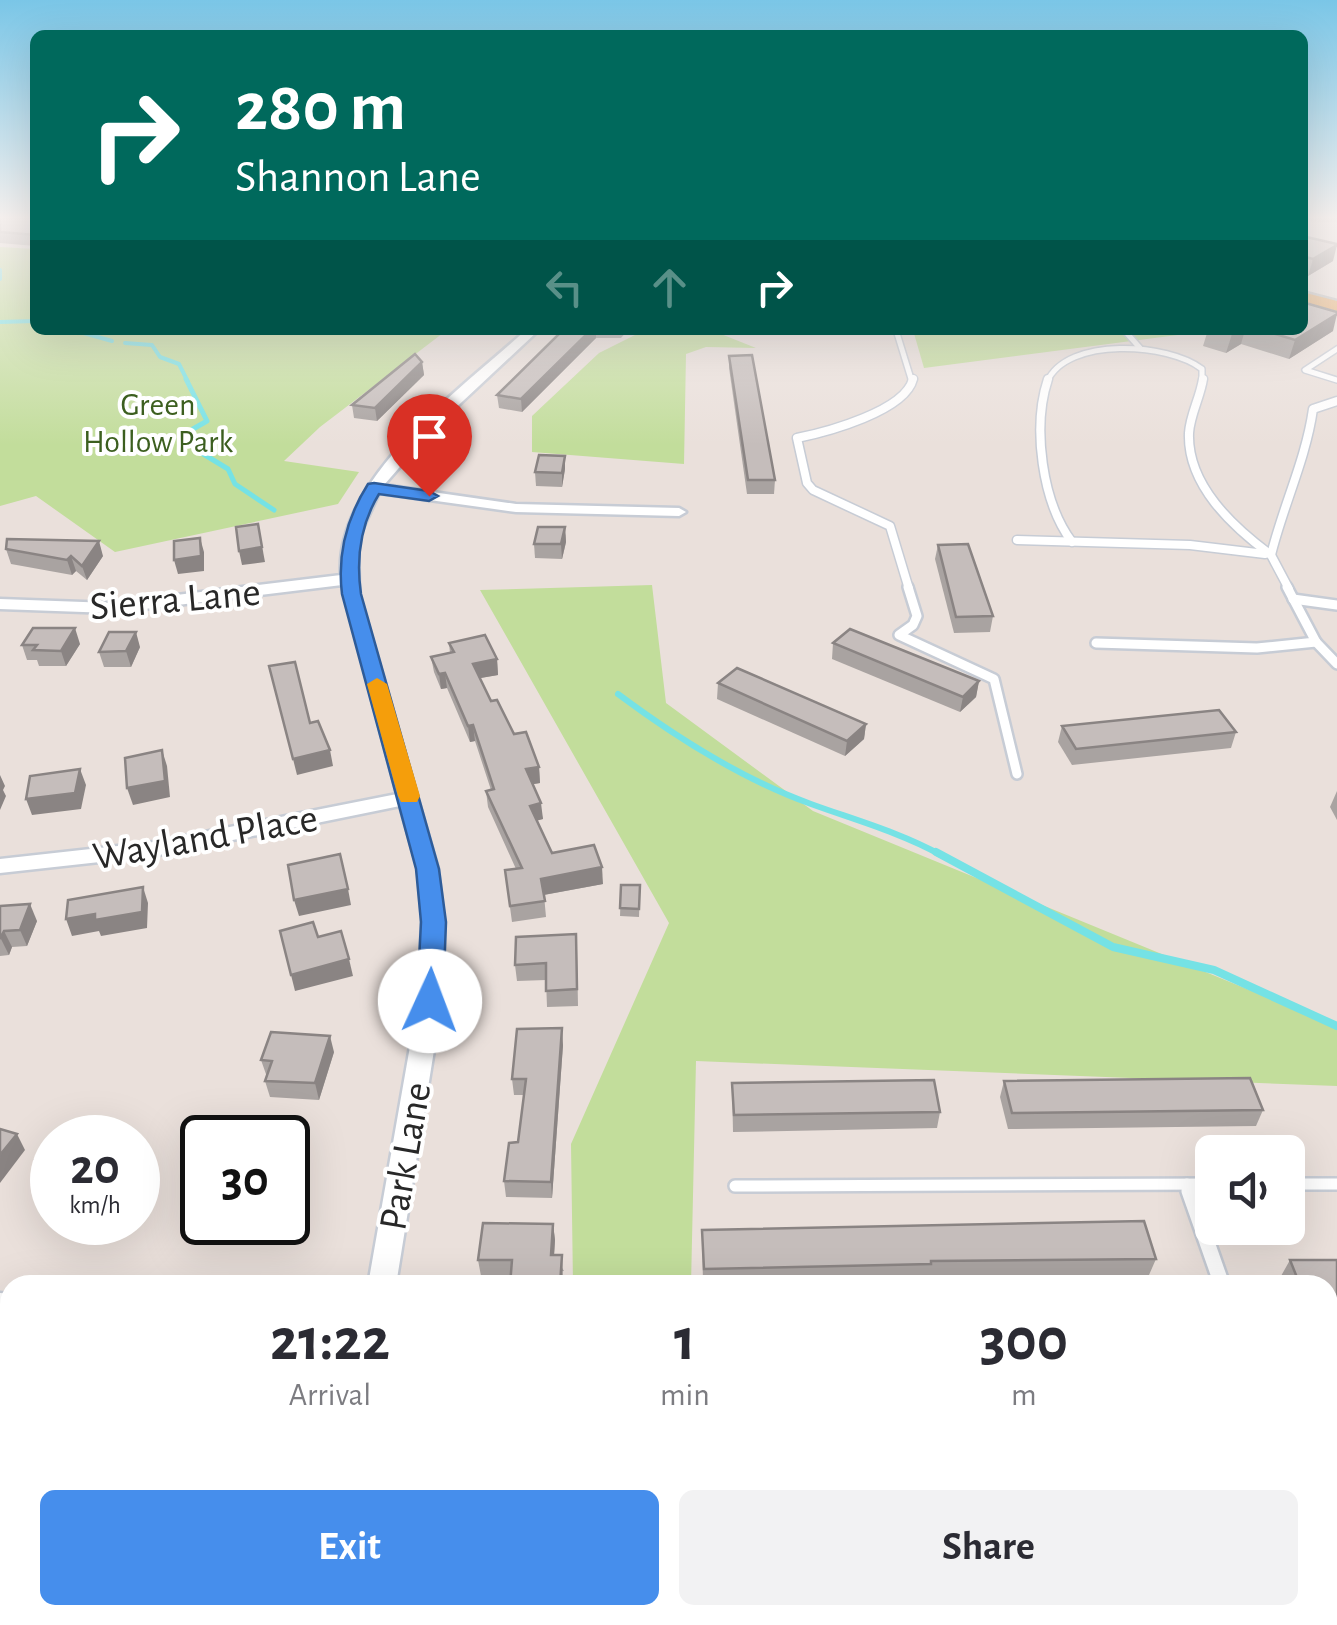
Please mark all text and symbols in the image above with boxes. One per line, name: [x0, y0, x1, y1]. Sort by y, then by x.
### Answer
icon: right: [70, 70, 200, 200]
text: 280 m: [235, 73, 406, 143]
text: Shannon Lane: [235, 155, 481, 200]
icon: left: [537, 260, 592, 315]
icon: ahead: [642, 260, 697, 315]
icon: right: [747, 260, 802, 315]
park label: Green Hollow Park: [83, 389, 233, 458]
pin: [387, 394, 472, 497]
icon: arrive: [402, 409, 457, 464]
street label: Sierra Lane: [88, 573, 262, 627]
street label: Wayland Place: [90, 799, 321, 877]
position arrow: [378, 949, 482, 1053]
street label: Park Lane: [373, 1079, 439, 1233]
speed limit sign: 30: [180, 1115, 310, 1245]
map controls: [1195, 1135, 1305, 1245]
button: sound: [1195, 1135, 1305, 1245]
text: 20: [70, 1143, 120, 1193]
text: km/h: [69, 1193, 121, 1218]
text: 21:22: [270, 1311, 390, 1371]
text: 1: [674, 1311, 696, 1371]
text: 300: [980, 1311, 1068, 1371]
text: Arrival: [289, 1379, 371, 1411]
text: min: [660, 1379, 710, 1411]
text: m: [1011, 1379, 1037, 1411]
button: Exit: [40, 1490, 659, 1605]
button: Share: [679, 1490, 1298, 1605]

